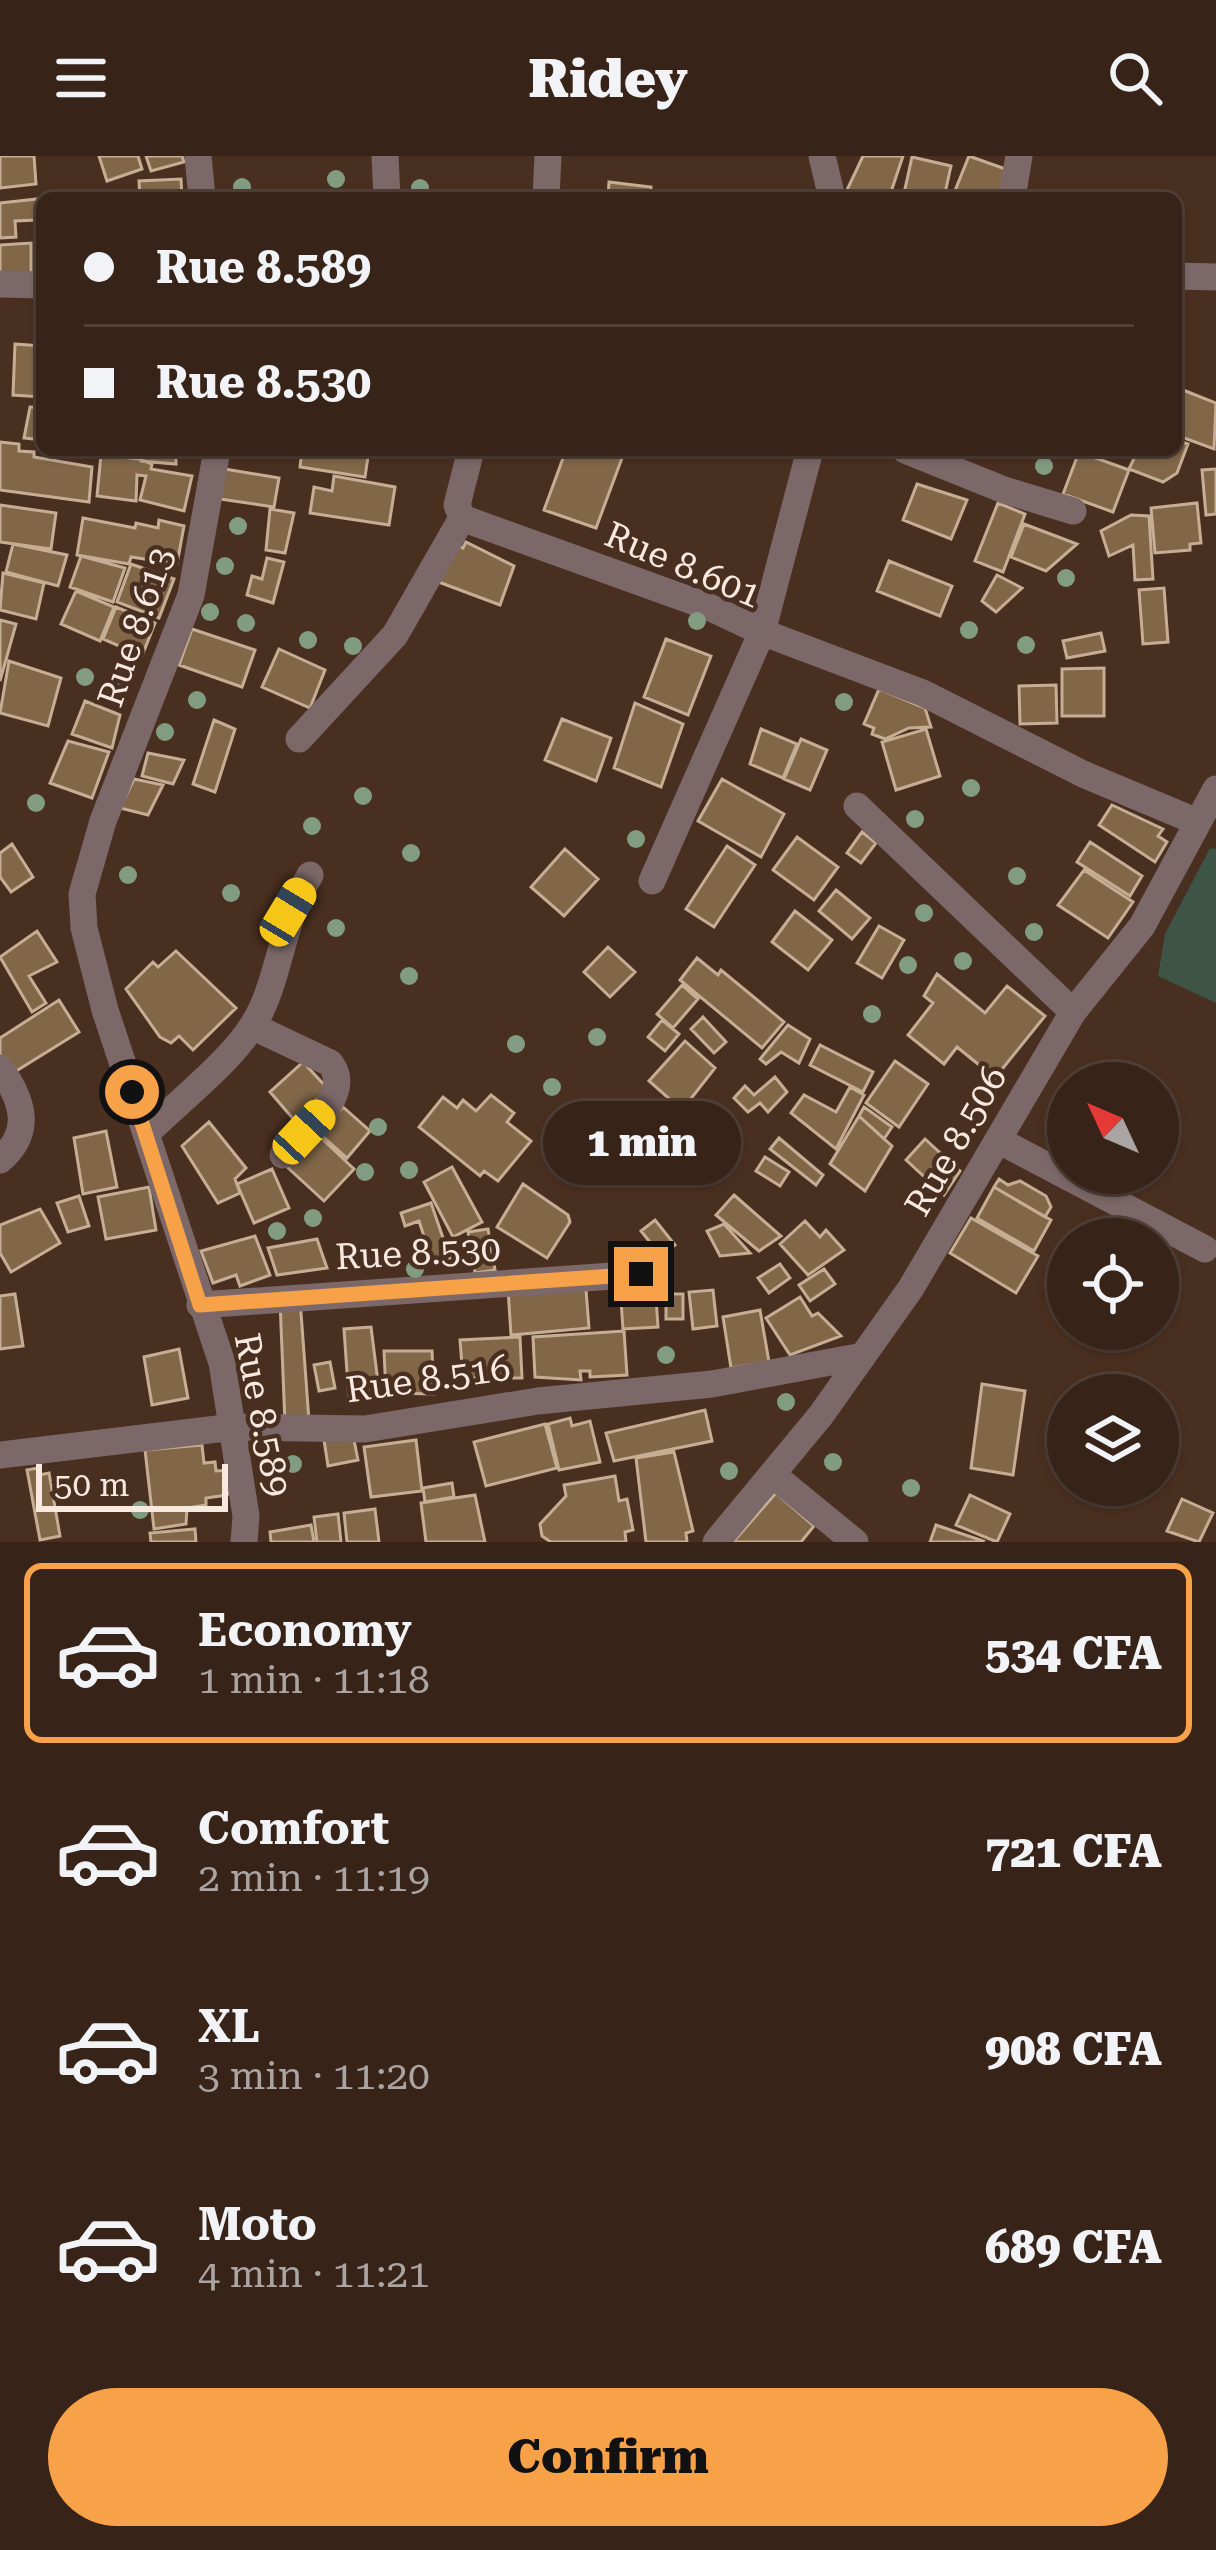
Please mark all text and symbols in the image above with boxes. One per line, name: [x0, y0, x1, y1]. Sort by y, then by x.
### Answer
icon: menu: [48, 45, 114, 111]
icon: search: [1102, 45, 1168, 111]
text: Ridey: [528, 47, 688, 110]
text: Rue 8.589: [156, 241, 371, 294]
text: Rue 8.530: [156, 356, 371, 409]
street label: Rue 8.601: [599, 513, 767, 617]
street label: Rue 8.613: [89, 542, 183, 712]
car: [254, 872, 322, 952]
street label: Rue 8.506: [896, 1059, 1016, 1223]
north arrow: [1047, 1062, 1179, 1194]
map controls: [1047, 1062, 1179, 1506]
route start: [105, 1065, 159, 1119]
car: [266, 1093, 342, 1171]
callout: 1 min: [542, 1100, 740, 1184]
text: 1 min: [587, 1120, 697, 1166]
button: locate: [1047, 1218, 1179, 1350]
street label: Rue 8.530: [334, 1228, 502, 1278]
route end: [614, 1247, 668, 1301]
street label: Rue 8.589: [226, 1330, 298, 1500]
street label: Rue 8.516: [343, 1347, 513, 1411]
button: layers: [1047, 1374, 1179, 1506]
scale bar: [36, 1458, 228, 1511]
text: 50 m: [54, 1465, 129, 1504]
icon: car: [54, 1599, 162, 1707]
text: Economy: [198, 1604, 412, 1657]
text: 534 CFA: [985, 1627, 1162, 1680]
text: 1 min · 11:18: [198, 1657, 430, 1703]
icon: car: [54, 1797, 162, 1905]
text: Comfort: [198, 1802, 389, 1855]
text: 721 CFA: [985, 1825, 1162, 1878]
text: 2 min · 11:19: [198, 1855, 430, 1901]
icon: car: [54, 1995, 162, 2103]
text: XL: [198, 2000, 260, 2053]
text: 908 CFA: [985, 2023, 1162, 2076]
text: 3 min · 11:20: [198, 2053, 430, 2099]
icon: car: [54, 2193, 162, 2301]
text: Moto: [198, 2198, 317, 2251]
text: 689 CFA: [985, 2221, 1162, 2274]
text: 4 min · 11:21: [198, 2251, 430, 2297]
button: Confirm: [48, 2388, 1168, 2526]

